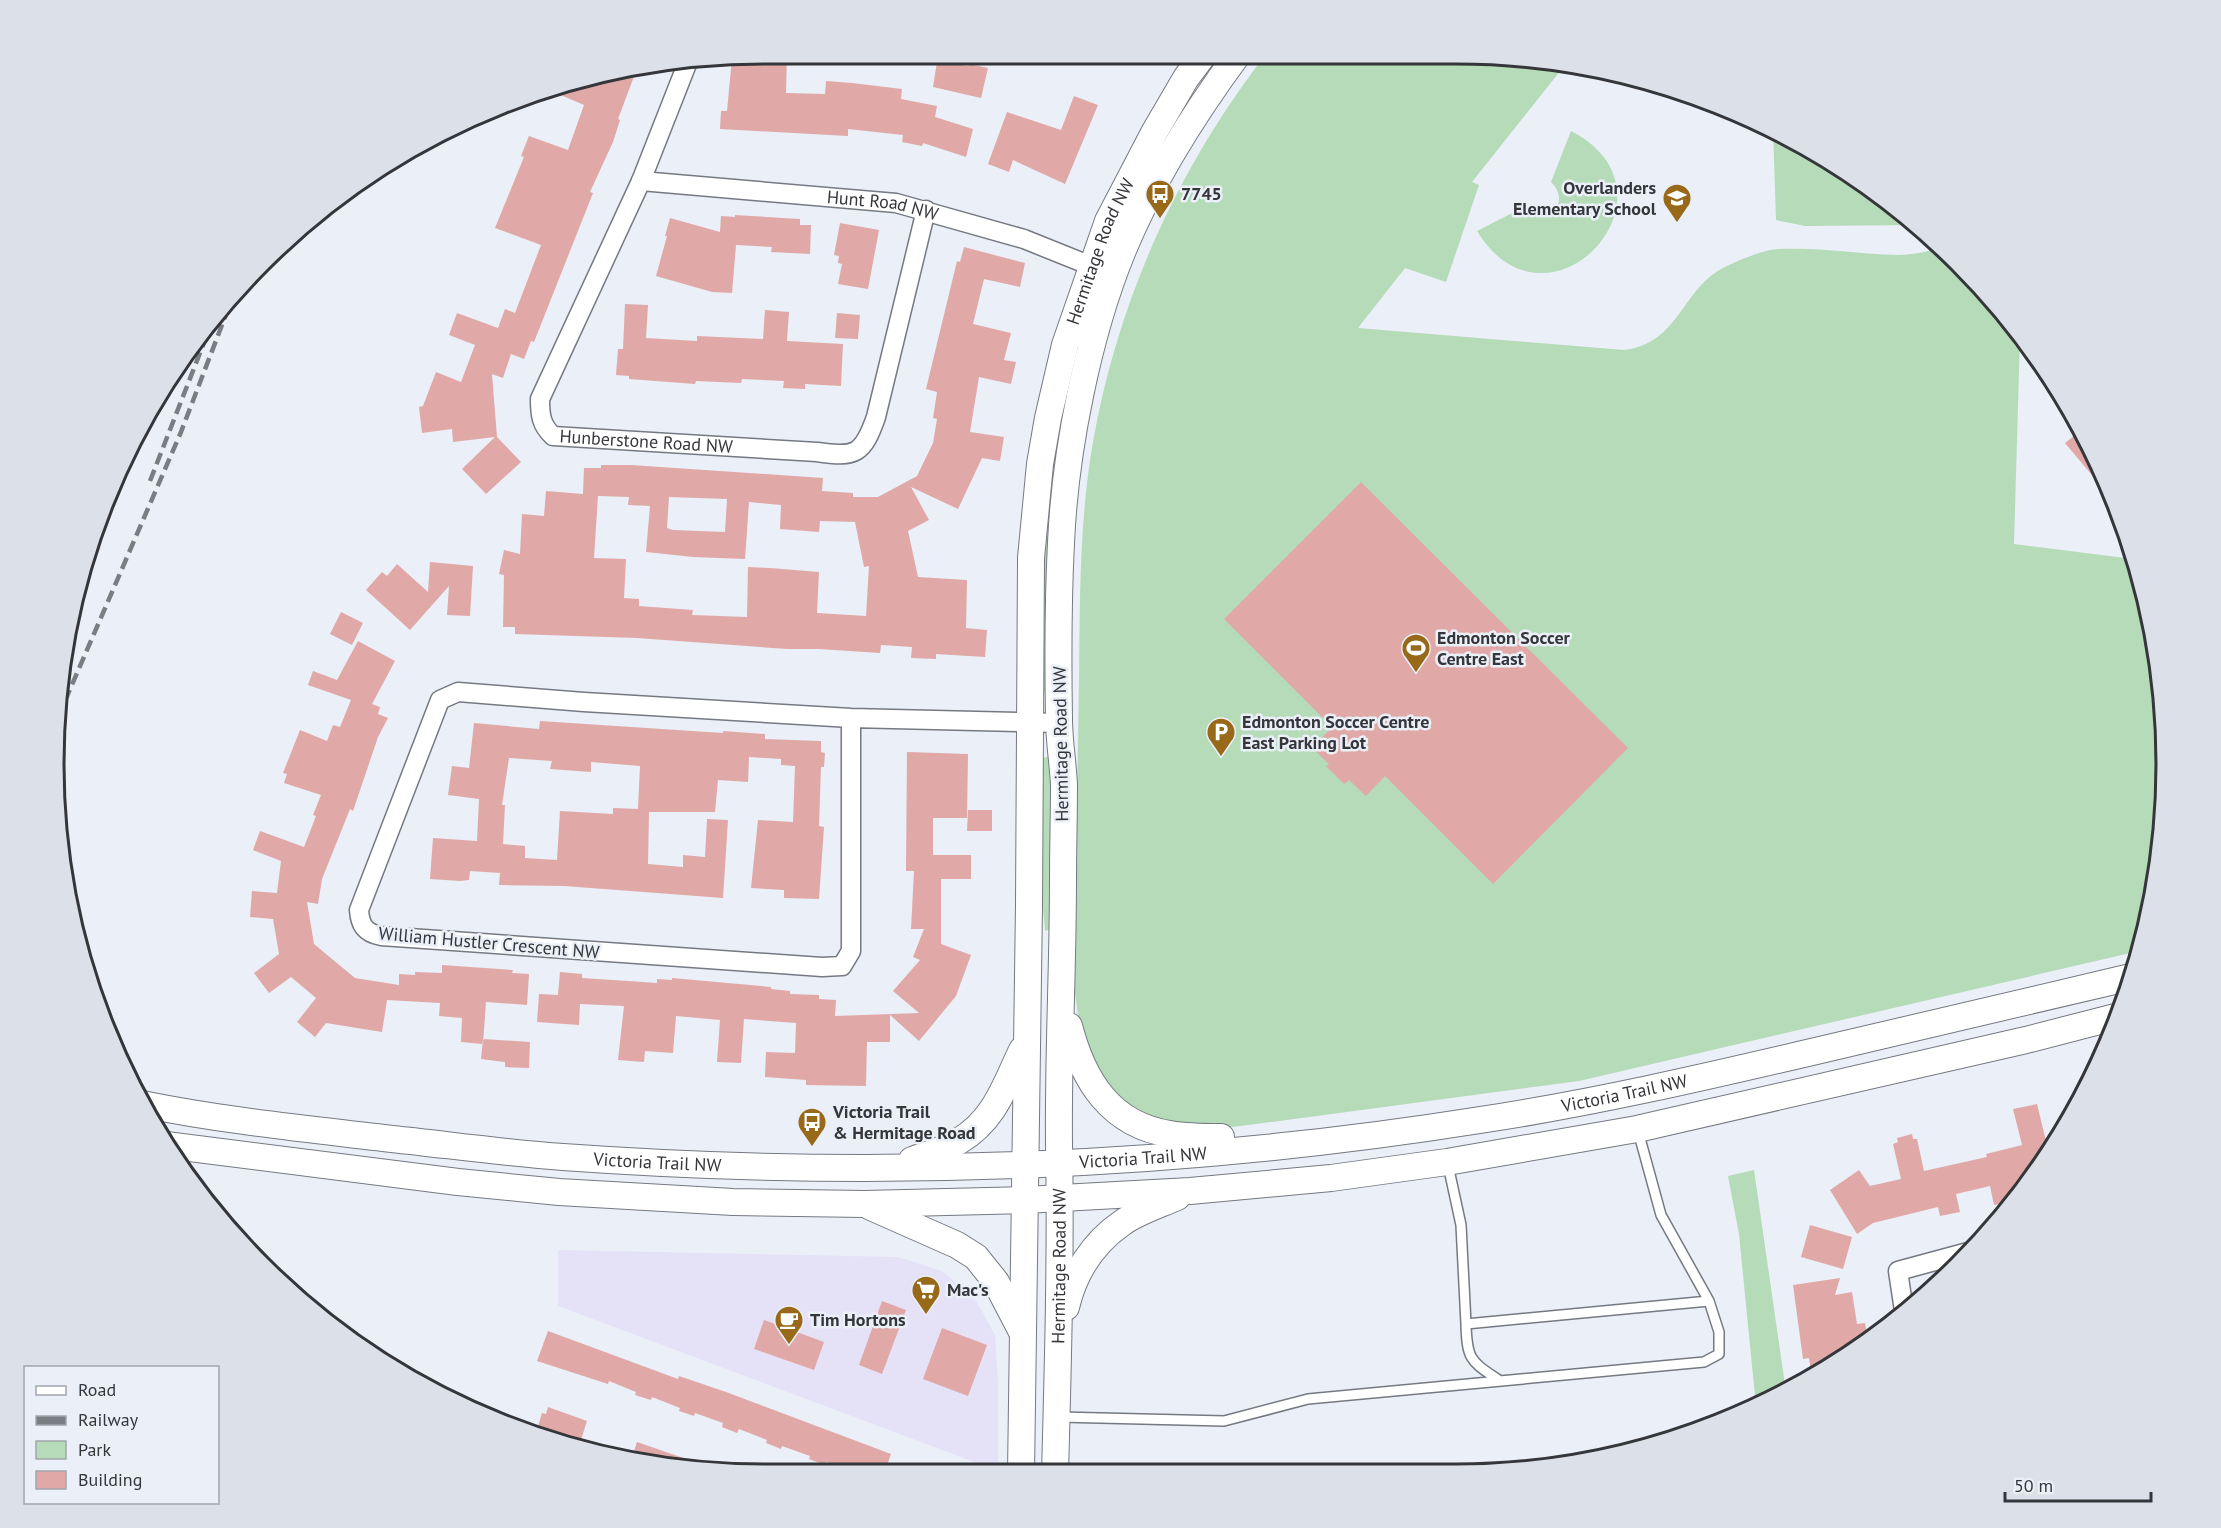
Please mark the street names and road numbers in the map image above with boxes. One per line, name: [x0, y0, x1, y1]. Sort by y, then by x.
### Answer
street label: Hermitage Road NW: [1061, 174, 1139, 328]
street label: Hunt Road NW: [826, 185, 941, 225]
street label: Hunberstone Road NW: [559, 424, 734, 458]
street label: Hermitage Road NW: [1048, 666, 1073, 822]
street label: William Hustler Crescent NW: [378, 921, 601, 964]
street label: Victoria Trail NW: [1558, 1069, 1689, 1117]
street label: Victoria Trail NW: [1078, 1141, 1208, 1173]
street label: Victoria Trail NW: [592, 1147, 722, 1176]
street label: Hermitage Road NW: [1046, 1188, 1071, 1344]

